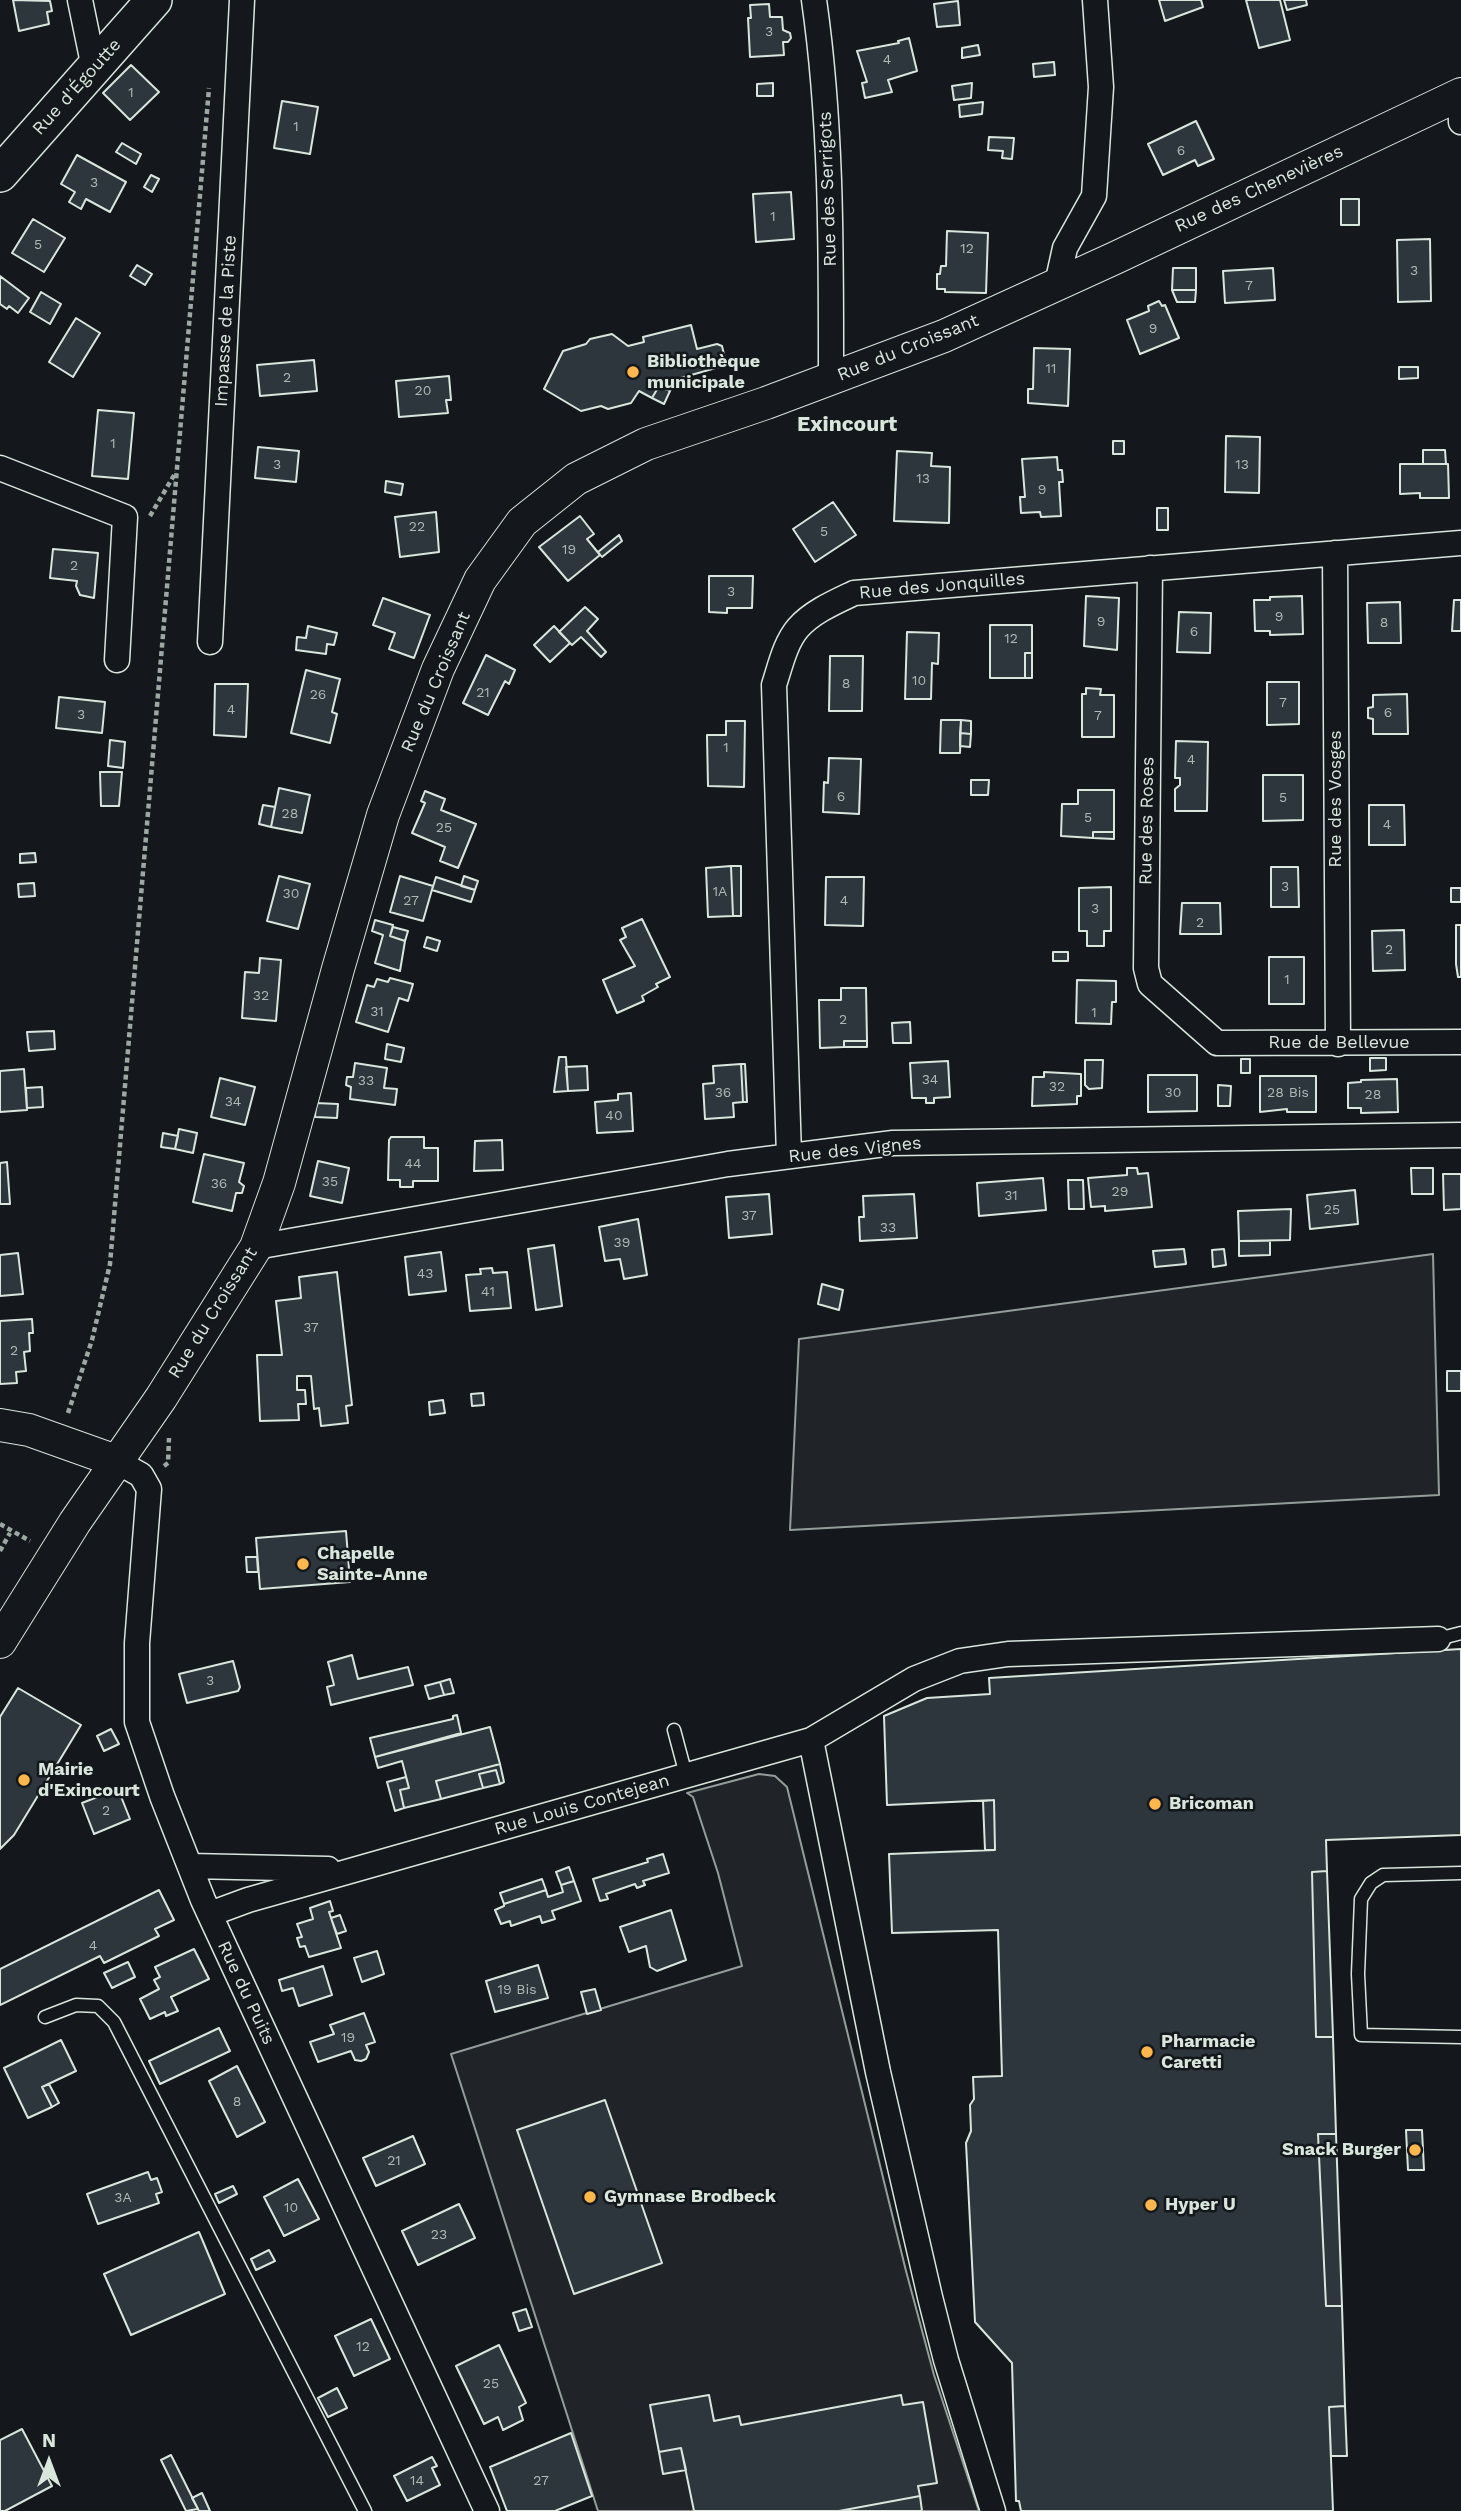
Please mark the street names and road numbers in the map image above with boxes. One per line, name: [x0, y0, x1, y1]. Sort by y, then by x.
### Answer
street label: Rue d'Égoutte: [28, 34, 126, 140]
street label: Rue des Serrigots: [814, 111, 842, 267]
street label: Rue des Chenevières: [1171, 140, 1347, 238]
street label: Impasse de la Piste: [211, 234, 241, 408]
street label: Rue du Croissant: [834, 310, 982, 386]
street label: Rue des Jonquilles: [858, 568, 1026, 604]
street label: Rue du Croissant: [397, 608, 475, 756]
street label: Rue des Vosges: [1325, 730, 1347, 868]
street label: Rue des Roses: [1135, 757, 1159, 885]
street label: Rue de Bellevue: [1268, 1032, 1410, 1054]
street label: Rue des Vignes: [787, 1132, 923, 1168]
street label: Rue du Croissant: [164, 1243, 262, 1383]
street label: Rue Louis Contejean: [492, 1770, 672, 1840]
street label: Rue du Puits: [213, 1938, 279, 2048]

